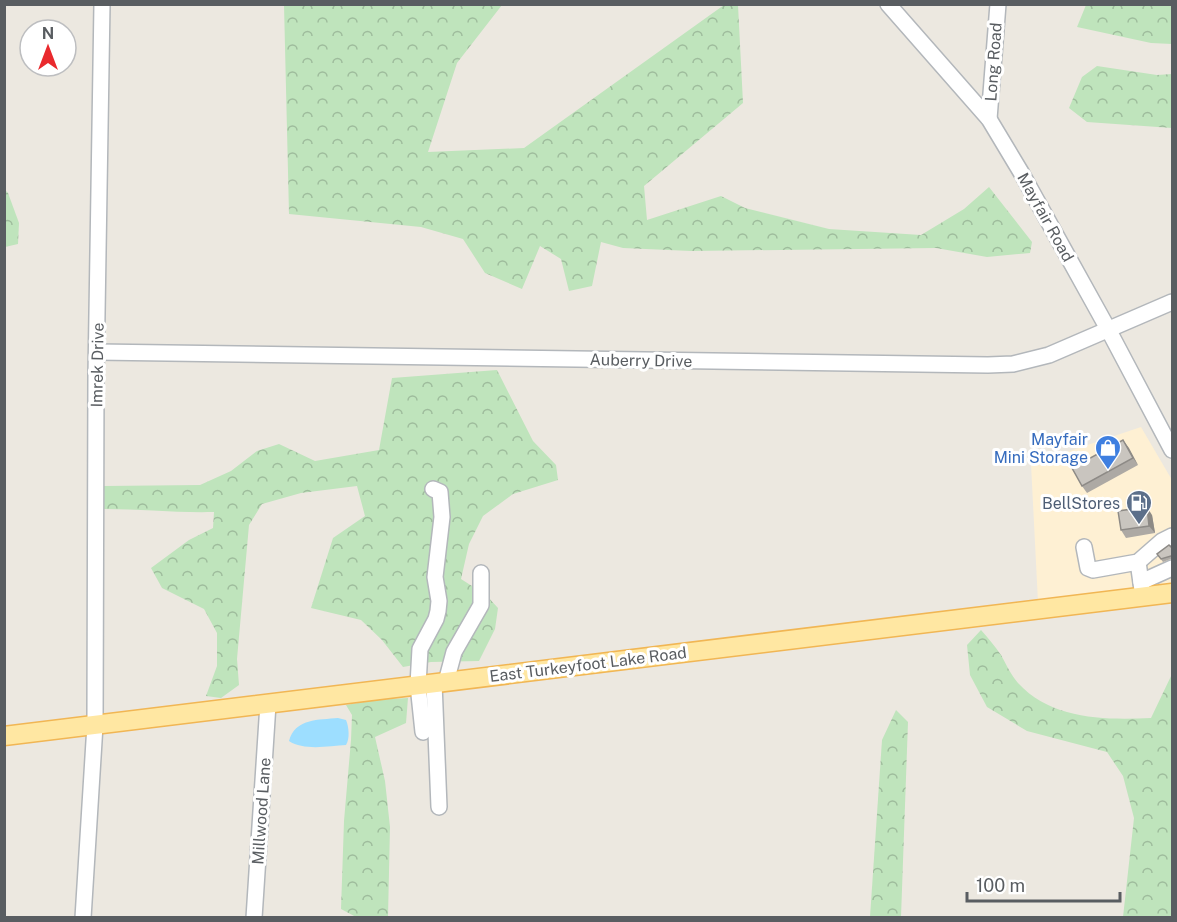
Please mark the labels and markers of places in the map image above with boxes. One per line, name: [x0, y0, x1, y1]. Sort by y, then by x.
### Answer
place label: Mayfair Mini Storage: [994, 430, 1088, 467]
shop icon: Mayfair Mini Storage: [1093, 433, 1123, 471]
fuel station icon: BellStores: [1124, 488, 1154, 526]
place label: BellStores: [1042, 494, 1120, 513]

